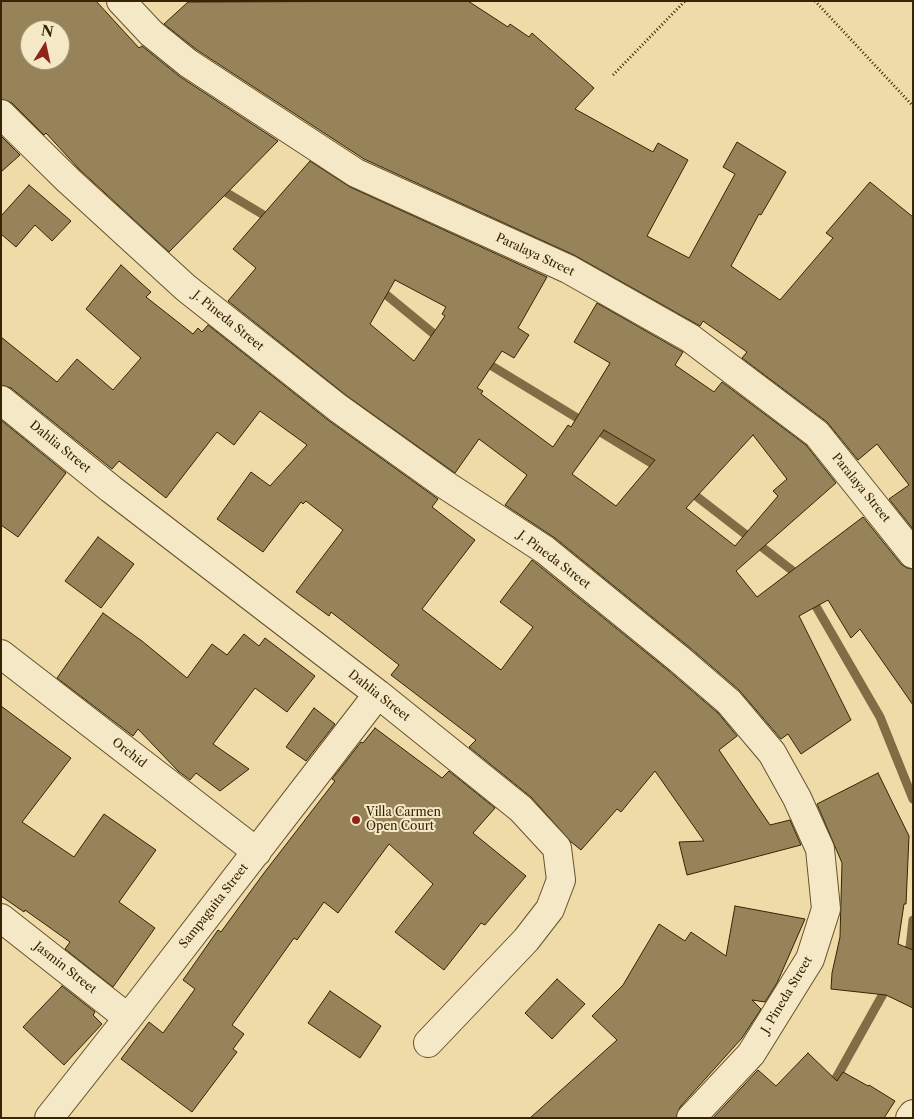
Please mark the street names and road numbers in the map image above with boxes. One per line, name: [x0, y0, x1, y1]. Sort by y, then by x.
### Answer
street label: Paralaya Street: [493, 231, 577, 279]
street label: J. Pineda Street: [190, 288, 266, 354]
street label: Dahlia Street: [27, 418, 93, 476]
street label: Paralaya Street: [829, 450, 893, 526]
street label: J. Pineda Street: [515, 528, 593, 592]
street label: Dahlia Street: [345, 667, 413, 725]
street label: Orchid: [109, 735, 149, 771]
street label: Sampaguita Street: [176, 861, 252, 951]
street label: Jasmin Street: [31, 939, 99, 997]
street label: J. Pineda Street: [758, 954, 816, 1036]

